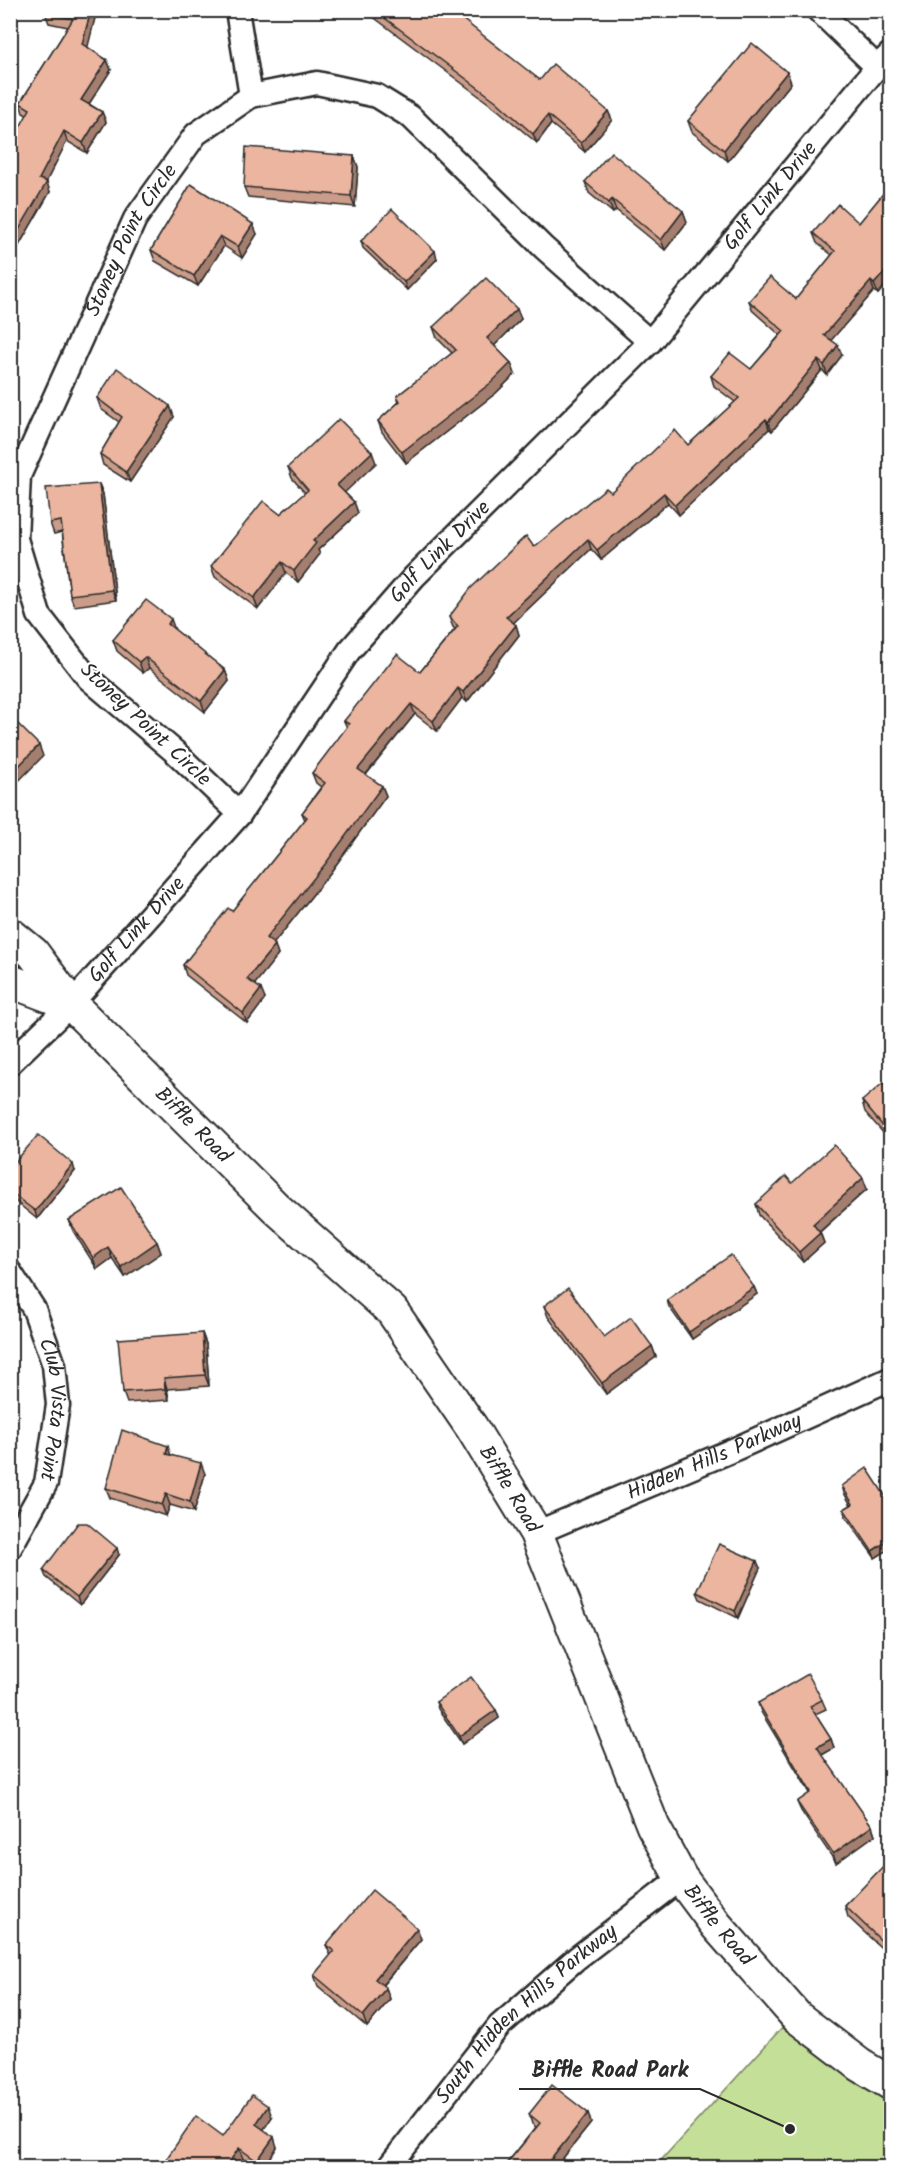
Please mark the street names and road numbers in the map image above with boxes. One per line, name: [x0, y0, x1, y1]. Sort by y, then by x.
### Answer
street label: Golf Link Drive: [715, 134, 826, 258]
street label: Stoney Point Circle: [77, 156, 186, 322]
street label: Golf Link Drive: [381, 492, 499, 611]
street label: Stoney Point Circle: [72, 655, 219, 795]
street label: Golf Link Drive: [80, 869, 194, 991]
street label: Biffle Road: [147, 1079, 239, 1172]
street label: Club Vista Point: [29, 1333, 75, 1484]
street label: Hidden Hills Parkway: [622, 1404, 807, 1509]
street label: Biffle Road: [470, 1439, 549, 1540]
street label: Biffle Road: [675, 1877, 762, 1974]
street label: South Hidden Hills Parkway: [427, 1916, 625, 2111]

